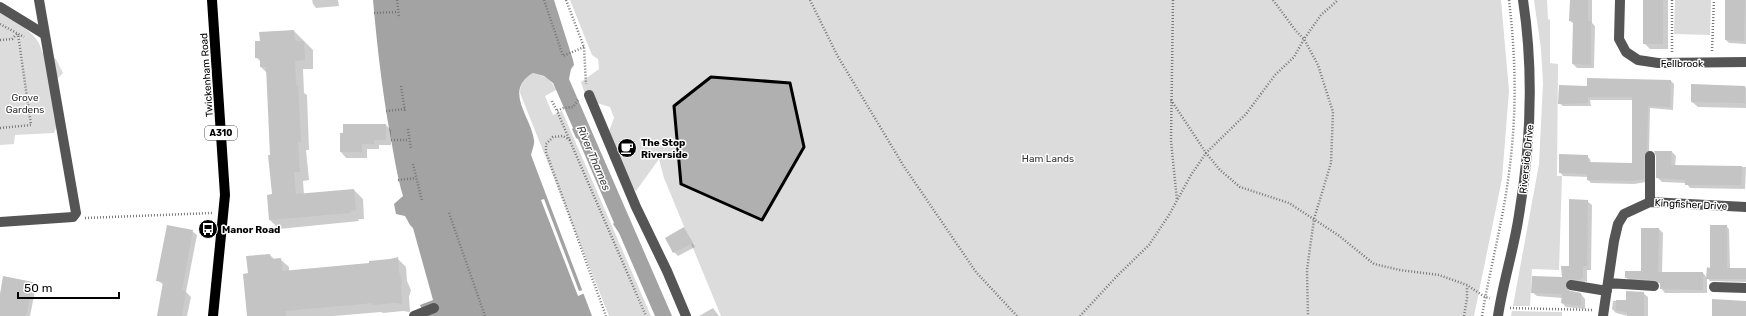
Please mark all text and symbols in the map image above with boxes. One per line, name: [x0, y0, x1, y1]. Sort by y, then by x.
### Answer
street label: Twickenham Road: [198, 32, 216, 117]
street label: Fellbrook: [1661, 58, 1704, 70]
park label: Grove Gardens: [6, 92, 44, 116]
water label: River Thames: [574, 124, 613, 193]
street label: Riverside Drive: [1517, 124, 1537, 194]
road number: A310: [205, 126, 237, 140]
cafe icon: The Stop Riverside: [616, 137, 638, 159]
place label: The Stop Riverside: [641, 137, 688, 161]
park label: Ham Lands: [1022, 153, 1074, 165]
street label: Kingfisher Drive: [1654, 197, 1728, 213]
bus stop icon: Manor Road: [197, 218, 219, 240]
place label: Manor Road: [222, 224, 280, 236]
scale bar: [18, 274, 119, 300]
text: 50 m: [24, 281, 52, 295]

